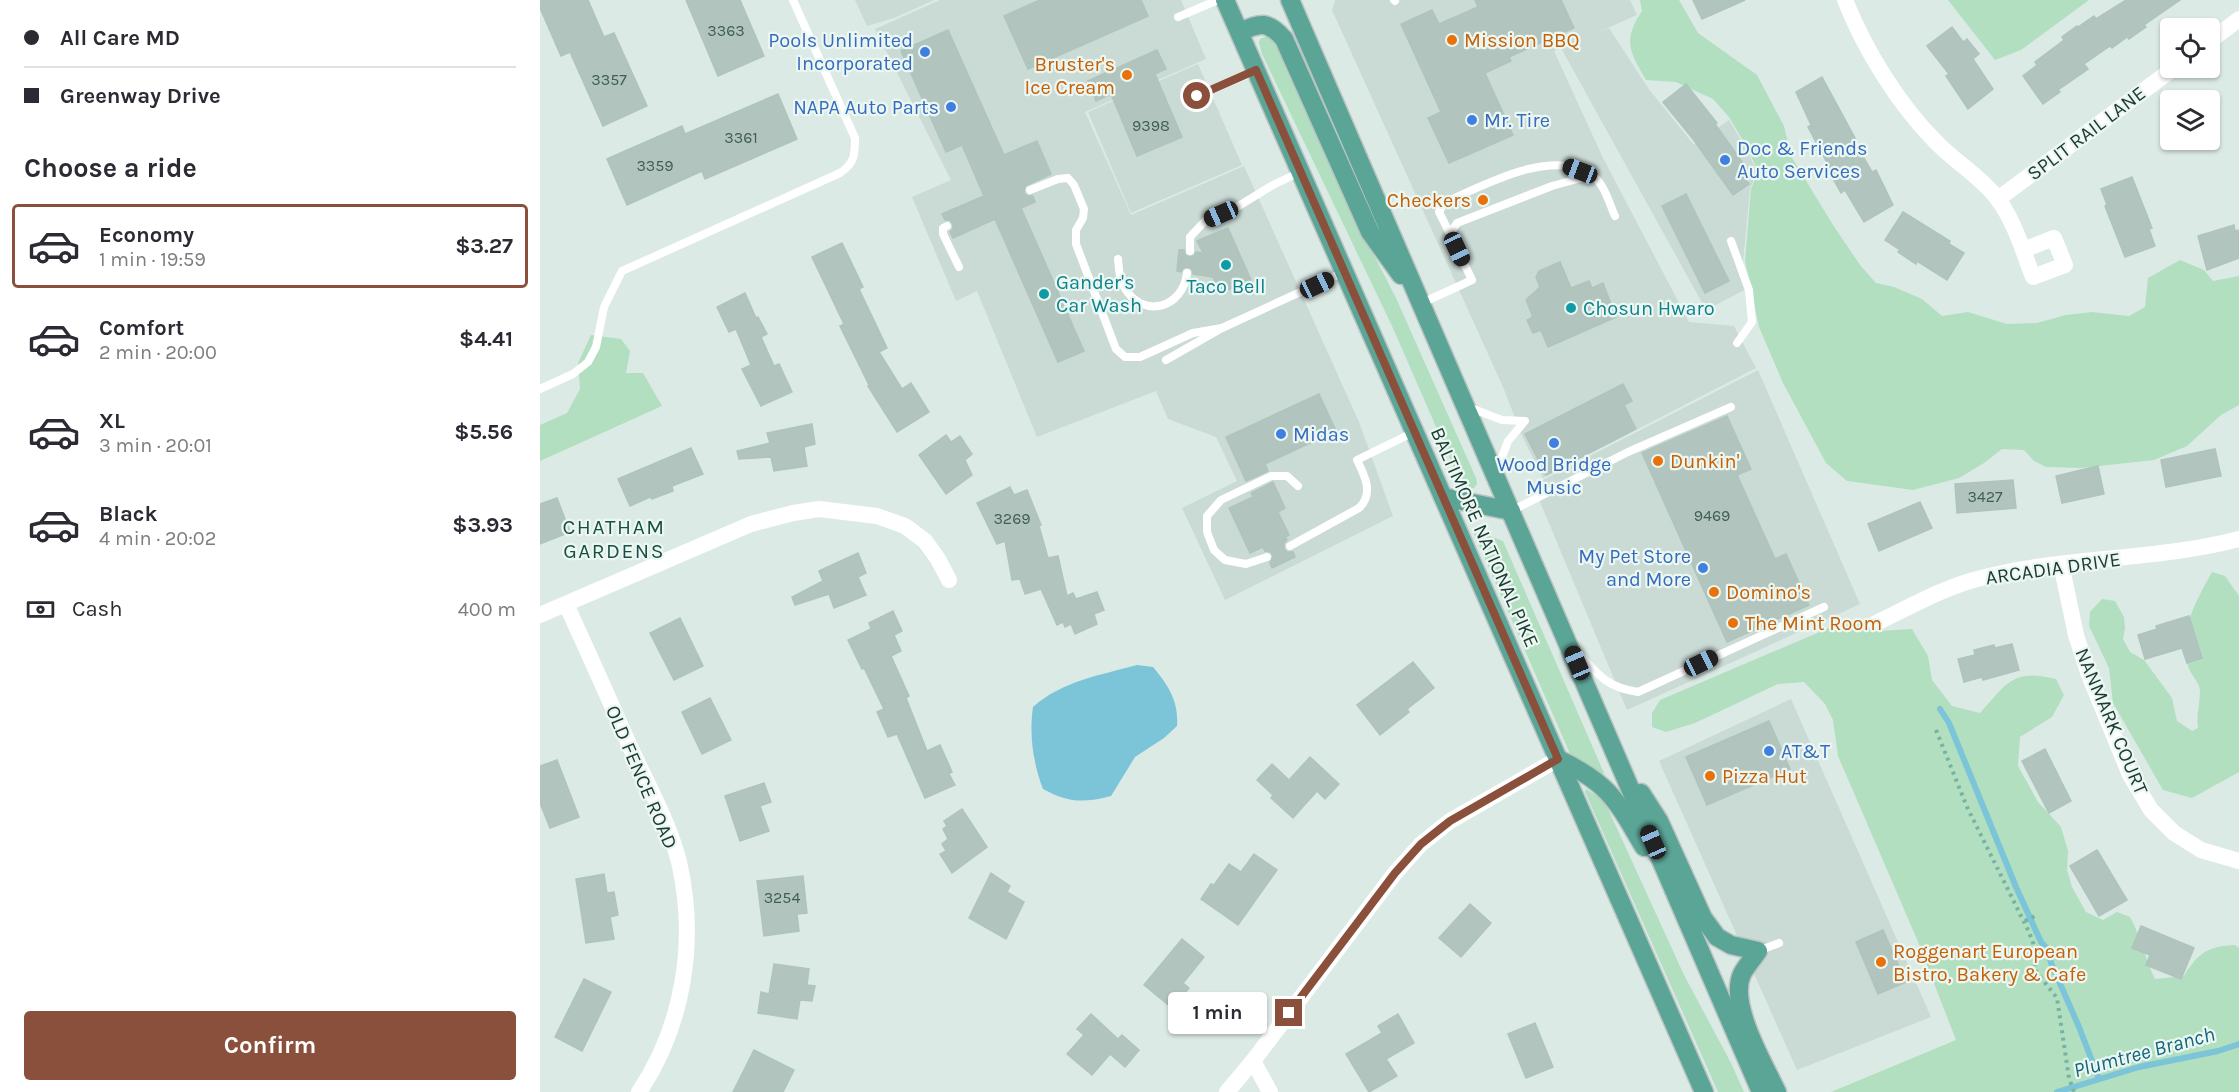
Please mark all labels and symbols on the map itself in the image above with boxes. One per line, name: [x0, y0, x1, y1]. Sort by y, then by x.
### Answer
house number: 3363: [707, 21, 745, 40]
place label: Pools Unlimited Incorporated: [768, 29, 913, 75]
place label: Mission BBQ: [1464, 29, 1580, 52]
marker: Mission BBQ: [1445, 33, 1459, 47]
marker: Pools Unlimited Incorporated: [918, 45, 932, 59]
place label: Bruster's Ice Cream: [1025, 53, 1115, 99]
marker: Bruster's Ice Cream: [1120, 68, 1134, 82]
house number: 3357: [591, 70, 627, 89]
street label: SPLIT RAIL LANE: [2023, 81, 2150, 185]
route start: [1183, 82, 1210, 109]
place label: NAPA Auto Parts: [793, 96, 939, 119]
marker: NAPA Auto Parts: [944, 100, 958, 114]
place label: Mr. Tire: [1484, 109, 1550, 132]
marker: Mr. Tire: [1465, 113, 1479, 127]
house number: 9398: [1132, 116, 1170, 135]
house number: 3361: [724, 128, 758, 147]
place label: Doc & Friends Auto Services: [1737, 137, 1868, 183]
marker: Doc & Friends Auto Services: [1718, 153, 1732, 167]
house number: 3359: [636, 156, 674, 175]
car: [1560, 156, 1600, 186]
place label: Checkers: [1387, 189, 1471, 212]
marker: Checkers: [1476, 193, 1490, 207]
car: [1201, 198, 1241, 230]
car: [1441, 229, 1473, 269]
marker: Taco Bell: [1219, 258, 1233, 272]
car: [1297, 269, 1337, 301]
place label: Gander's Car Wash: [1056, 271, 1142, 317]
place label: Taco Bell: [1186, 275, 1266, 298]
marker: Gander's Car Wash: [1037, 287, 1051, 301]
place label: Chosun Hwaro: [1583, 297, 1715, 320]
marker: Chosun Hwaro: [1564, 301, 1578, 315]
place label: Midas: [1293, 423, 1349, 446]
street label: BALTIMORE NATIONAL PIKE: [1426, 424, 1543, 651]
marker: Midas: [1274, 427, 1288, 441]
marker: Wood Bridge Music: [1547, 436, 1561, 450]
place label: Dunkin': [1670, 450, 1740, 473]
place label: Wood Bridge Music: [1497, 453, 1611, 499]
marker: Dunkin': [1651, 454, 1665, 468]
house number: 3427: [1967, 487, 2003, 506]
house number: 9469: [1694, 506, 1730, 525]
house number: 3269: [993, 509, 1031, 528]
district label: CHATHAM GARDENS: [562, 515, 666, 563]
place label: My Pet Store and More: [1578, 545, 1691, 591]
street label: ARCADIA DRIVE: [1984, 548, 2122, 589]
marker: My Pet Store and More: [1696, 561, 1710, 575]
place label: Domino's: [1726, 581, 1811, 604]
marker: Domino's: [1707, 585, 1721, 599]
place label: The Mint Room: [1745, 612, 1882, 635]
marker: The Mint Room: [1726, 616, 1740, 630]
car: [1562, 643, 1592, 683]
street label: NANMARK COURT: [2070, 644, 2153, 798]
car: [1681, 647, 1721, 679]
street label: OLD FENCE ROAD: [601, 702, 682, 852]
place label: AT&T: [1781, 740, 1830, 763]
marker: AT&T: [1762, 744, 1776, 758]
place label: Pizza Hut: [1722, 765, 1807, 788]
marker: Pizza Hut: [1703, 769, 1717, 783]
car: [1637, 822, 1669, 862]
house number: 3254: [764, 888, 800, 907]
place label: Roggenart European Bistro, Bakery & Cafe: [1893, 940, 2086, 986]
marker: Roggenart European Bistro, Bakery & Cafe: [1874, 955, 1888, 969]
callout: 1 min: [1169, 992, 1268, 1034]
route end: [1275, 999, 1302, 1026]
water label: Plumtree Branch: [2071, 1022, 2217, 1082]

